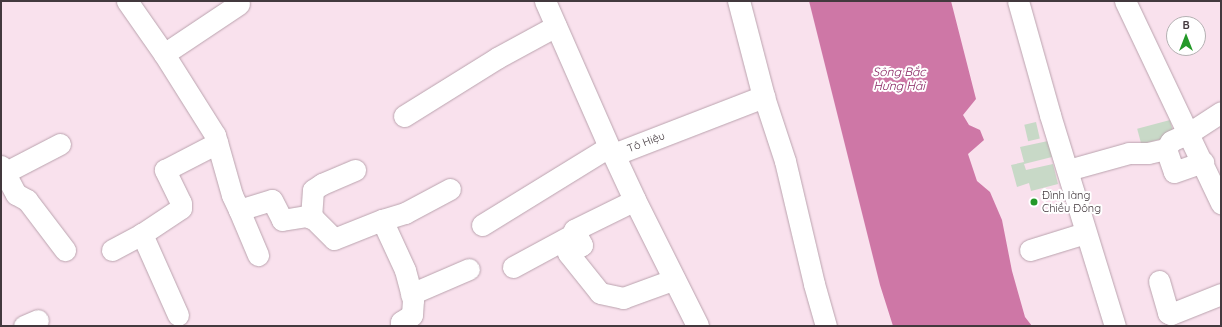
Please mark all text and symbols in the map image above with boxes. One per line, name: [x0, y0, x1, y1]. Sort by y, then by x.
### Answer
north arrow: [1166, 16, 1206, 56]
text: B: [1182, 18, 1190, 32]
water label: Sông Bắc Hưng Hải: [873, 65, 925, 93]
street label: Tô Hiệu: [625, 129, 667, 155]
place label: Đình làng Chiều Đông: [1042, 189, 1101, 215]
marker: Đình làng Chiều Đông: [1029, 197, 1039, 207]

